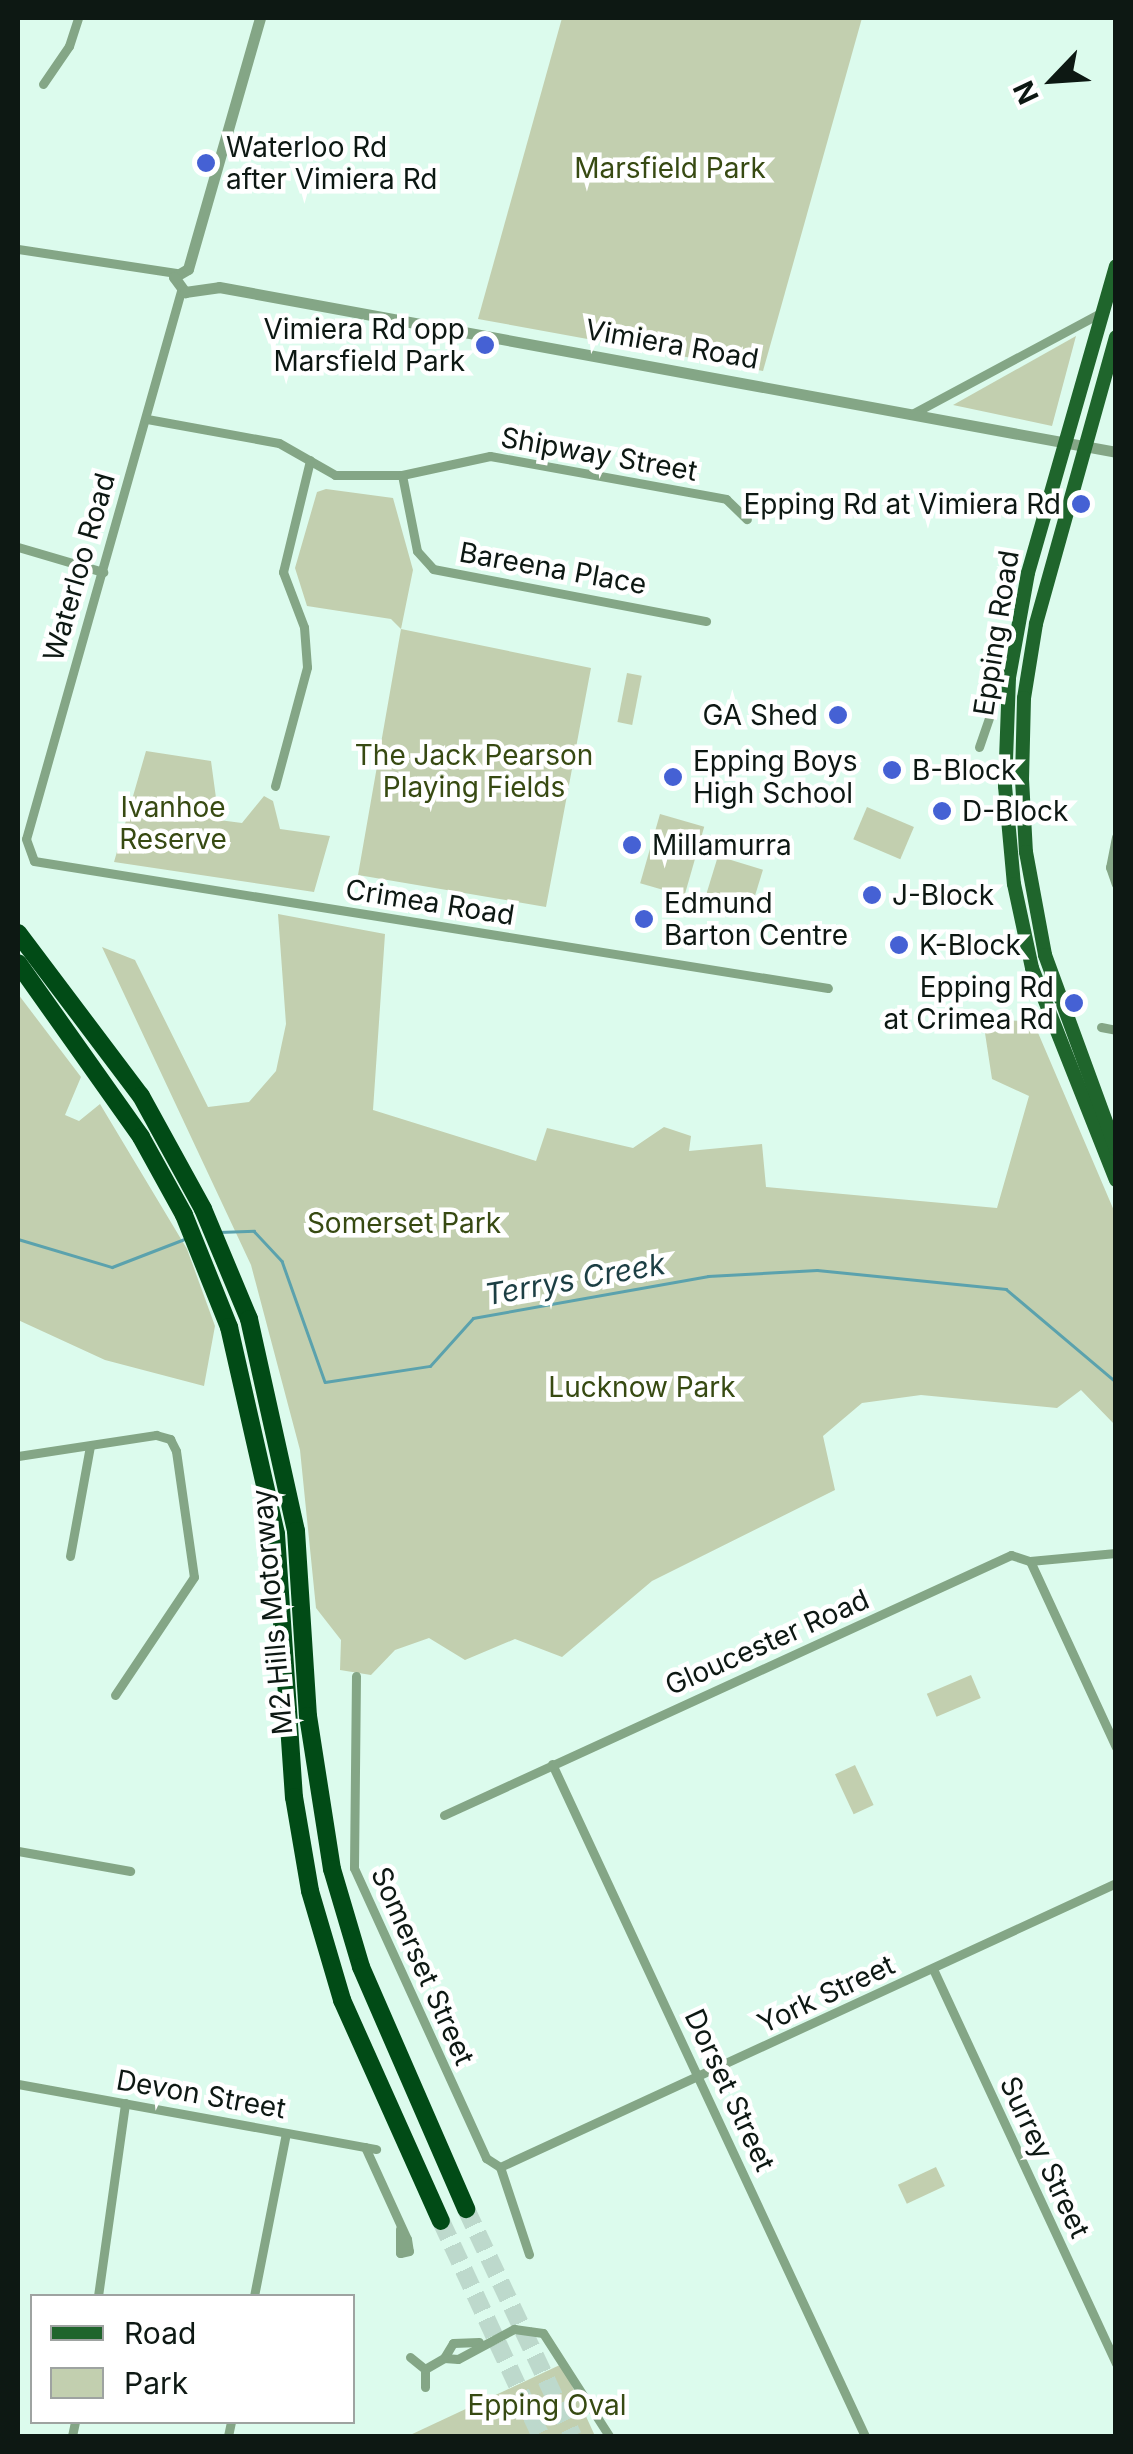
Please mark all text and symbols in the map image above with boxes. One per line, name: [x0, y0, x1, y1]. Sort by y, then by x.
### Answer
north arrow: [1003, 30, 1103, 130]
text: N: [1006, 76, 1046, 110]
place label: Waterloo Rd after Vimiera Rd: [226, 130, 437, 196]
park label: Marsfield Park: [574, 151, 766, 185]
marker: Waterloo Rd after Vimiera Rd: [195, 152, 217, 174]
place label: Vimiera Rd opp Marsfield Park: [263, 312, 465, 378]
street label: Vimiera Road: [583, 312, 761, 376]
marker: Vimiera Rd opp Marsfield Park: [474, 334, 496, 356]
street label: Shipway Street: [498, 420, 700, 488]
street label: Waterloo Road: [36, 469, 122, 665]
place label: Epping Rd at Vimiera Rd: [743, 487, 1061, 521]
marker: Epping Rd at Vimiera Rd: [1070, 493, 1092, 515]
street label: Bareena Place: [457, 535, 649, 601]
street label: Epping Road: [966, 548, 1026, 718]
place label: GA Shed: [703, 698, 818, 732]
marker: GA Shed: [827, 704, 849, 726]
park label: The Jack Pearson Playing Fields: [355, 738, 593, 804]
place label: Epping Boys High School: [693, 744, 858, 810]
place label: B-Block: [912, 753, 1016, 787]
marker: B-Block: [881, 759, 903, 781]
marker: Epping Boys High School: [662, 766, 684, 788]
park label: Ivanhoe Reserve: [119, 790, 227, 856]
place label: D-Block: [962, 794, 1068, 828]
marker: D-Block: [931, 800, 953, 822]
place label: Millamurra: [652, 828, 792, 862]
marker: Millamurra: [621, 834, 643, 856]
street label: Crimea Road: [343, 872, 517, 932]
place label: J-Block: [892, 878, 994, 912]
marker: J-Block: [861, 884, 883, 906]
place label: Edmund Barton Centre: [664, 886, 848, 952]
marker: Edmund Barton Centre: [633, 908, 655, 930]
place label: K-Block: [919, 928, 1021, 962]
marker: K-Block: [888, 934, 910, 956]
place label: Epping Rd at Crimea Rd: [884, 970, 1054, 1036]
marker: Epping Rd at Crimea Rd: [1063, 992, 1085, 1014]
park label: Somerset Park: [307, 1206, 501, 1240]
water label: Terrys Creek: [482, 1245, 668, 1313]
park label: Lucknow Park: [548, 1370, 736, 1404]
street label: M2 Hills Motorway: [245, 1488, 299, 1736]
street label: Gloucester Road: [660, 1582, 874, 1702]
street label: Somerset Street: [364, 1862, 482, 2070]
street label: York Street: [752, 1948, 900, 2040]
street label: Dorset Street: [678, 2004, 782, 2176]
street label: Devon Street: [114, 2063, 288, 2125]
street label: Surrey Street: [993, 2071, 1097, 2243]
legend: [30, 2294, 355, 2424]
text: Road: [124, 2315, 196, 2351]
text: Park: [124, 2365, 188, 2401]
park label: Epping Oval: [467, 2388, 627, 2422]

